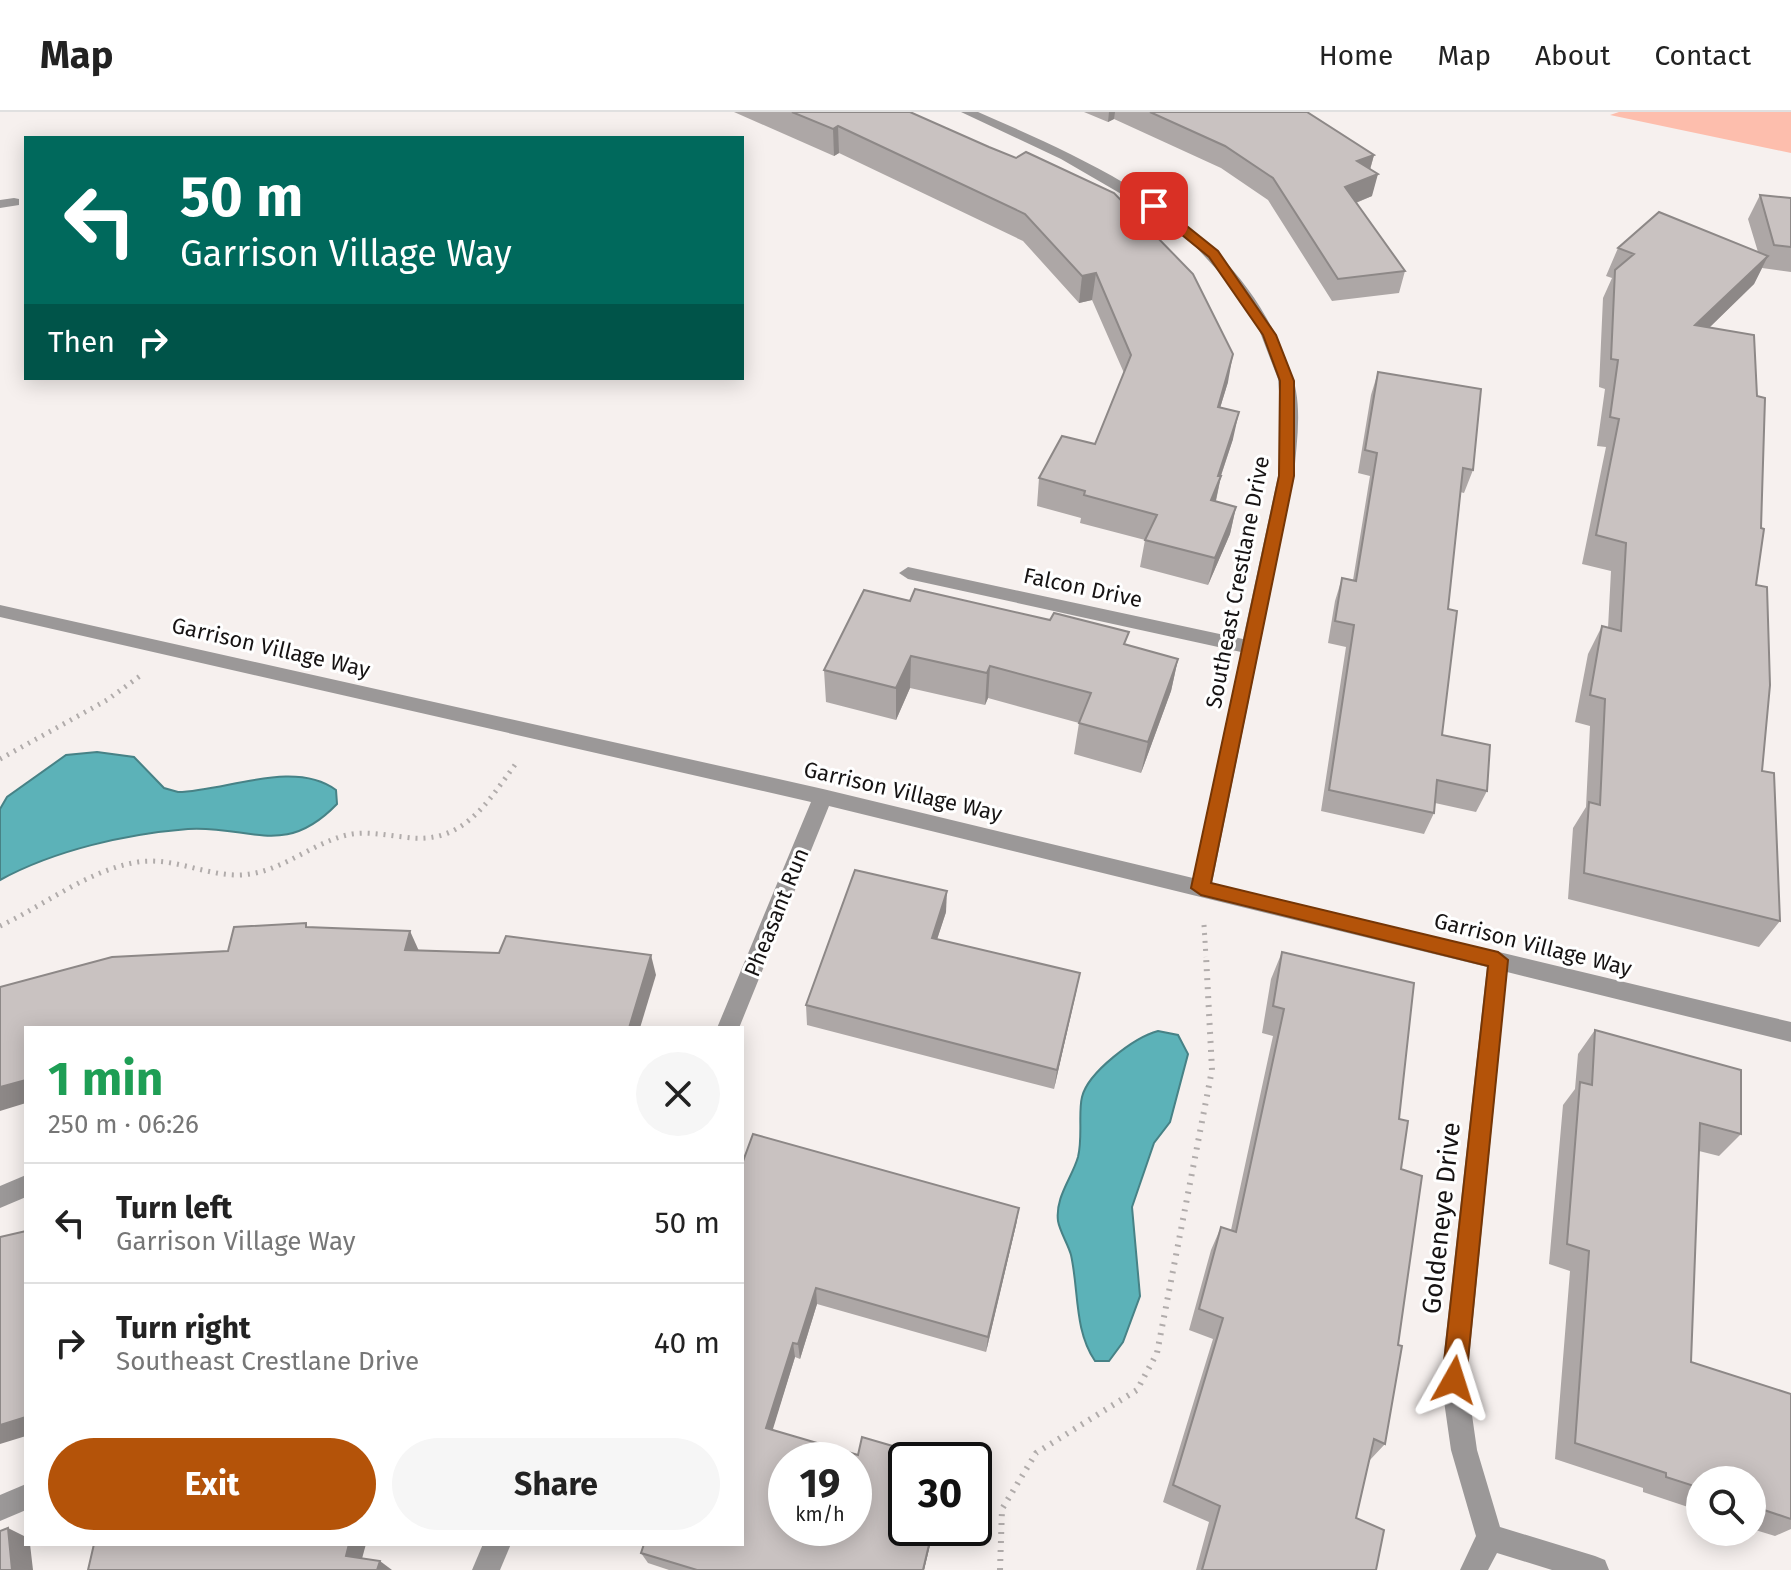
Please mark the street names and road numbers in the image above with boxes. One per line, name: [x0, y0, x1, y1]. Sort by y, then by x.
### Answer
street label: Southeast Crestlane Drive: [1200, 454, 1275, 711]
street label: Falcon Drive: [1021, 562, 1145, 613]
street label: Garrison Village Way: [169, 612, 373, 683]
street label: Garrison Village Way: [801, 756, 1005, 827]
street label: Pheasant Run: [738, 844, 815, 981]
street label: Garrison Village Way: [1431, 907, 1635, 982]
street label: Goldeneye Drive: [1416, 1121, 1467, 1316]

